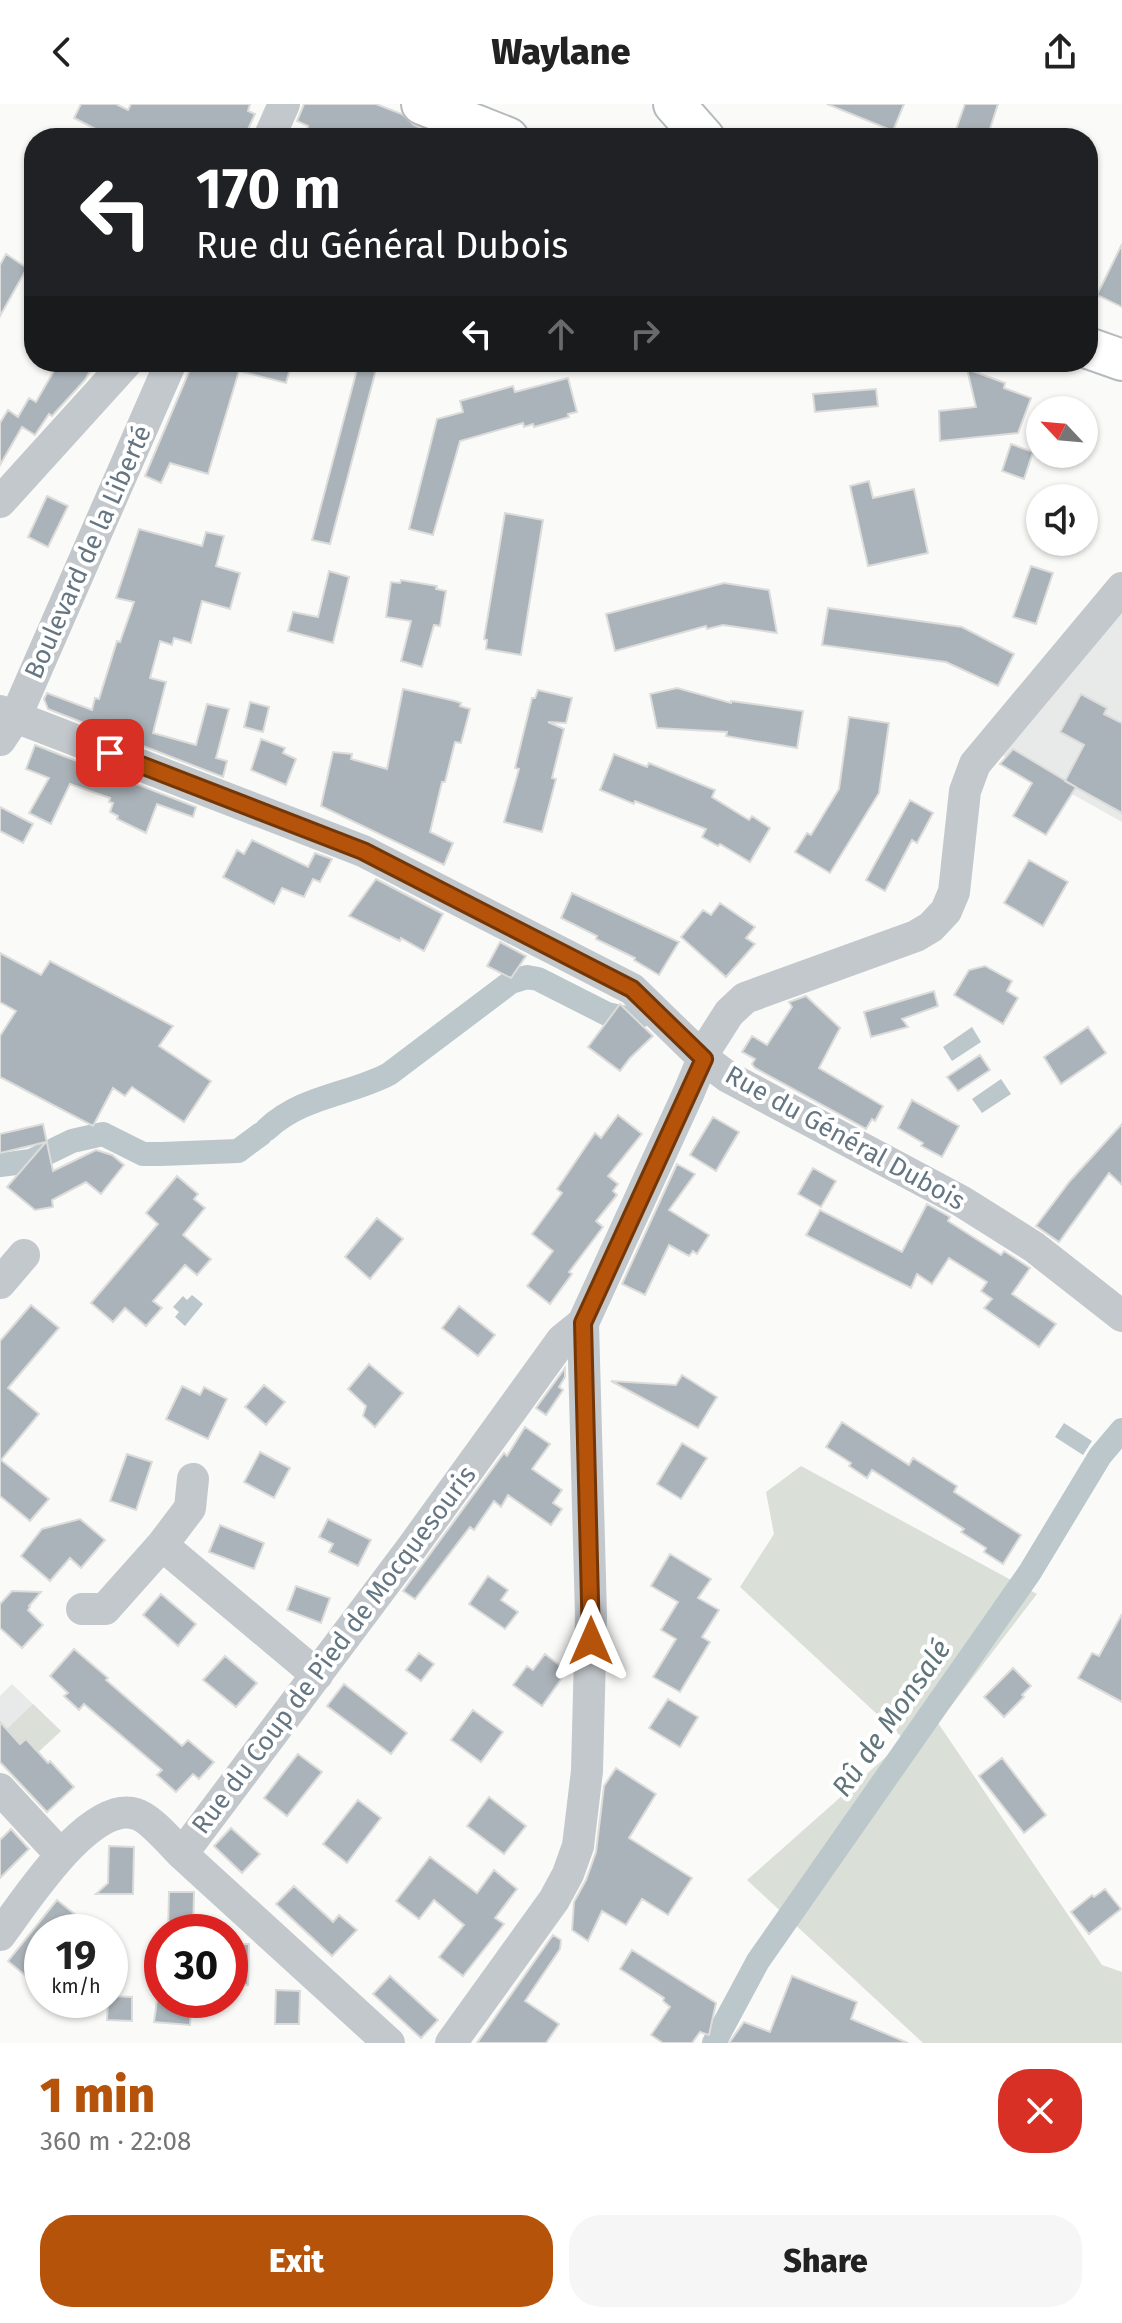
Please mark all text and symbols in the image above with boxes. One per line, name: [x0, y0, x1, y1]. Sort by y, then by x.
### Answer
icon: back: [40, 30, 84, 74]
text: Waylane: [492, 30, 630, 74]
icon: share: [1038, 30, 1082, 74]
text: 170 m: [196, 156, 341, 223]
icon: left: [64, 160, 168, 264]
text: Rue du Général Dubois: [196, 224, 568, 268]
icon: left: [455, 312, 499, 356]
icon: ahead: [539, 312, 583, 356]
icon: right: [623, 312, 667, 356]
north arrow: [1026, 396, 1098, 468]
map controls: [1026, 396, 1098, 556]
street label: Boulevard de la Liberté: [18, 420, 158, 684]
button: sound: [1026, 484, 1098, 556]
pin: [76, 719, 144, 787]
icon: arrive: [88, 731, 132, 775]
street label: Rue du Général Dubois: [720, 1059, 970, 1217]
street label: Rue du Coup de Pied de Mocquesouris: [185, 1460, 483, 1840]
position arrow: [549, 1599, 633, 1683]
water label: Rû de Monsalé: [825, 1633, 957, 1803]
speed limit sign: 30: [144, 1914, 248, 2018]
text: 19: [56, 1932, 96, 1980]
text: km/h: [51, 1974, 101, 1998]
text: 1 min: [40, 2067, 155, 2125]
button: close: [998, 2069, 1082, 2153]
text: 360 m · 22:08: [40, 2126, 191, 2157]
button: Exit: [40, 2215, 553, 2307]
button: Share: [569, 2215, 1082, 2307]

